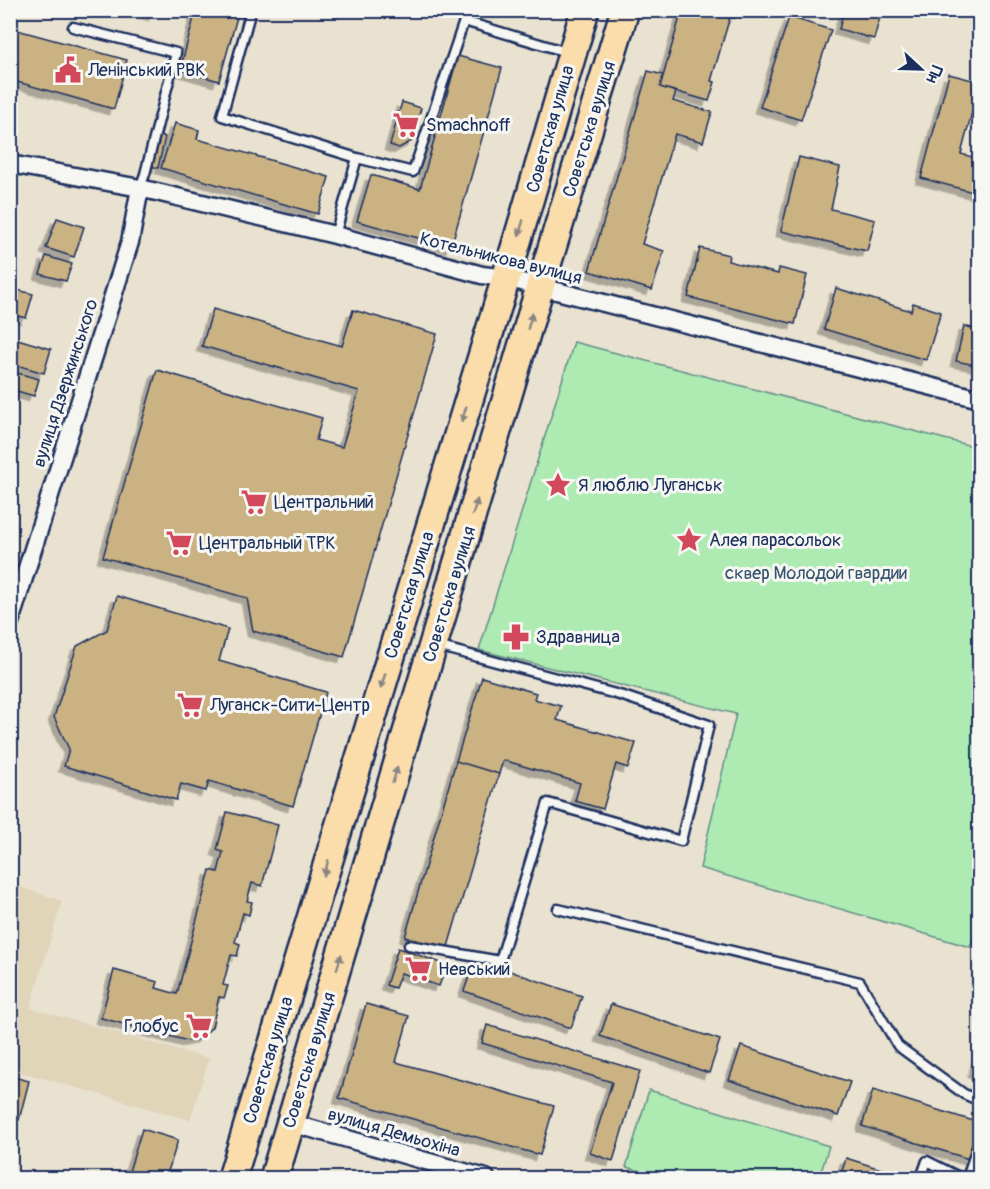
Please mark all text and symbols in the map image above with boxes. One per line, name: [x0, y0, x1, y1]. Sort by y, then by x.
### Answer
north arrow: [891, 39, 951, 99]
public building icon: Ленінський РВК: [53, 55, 83, 85]
street label: Совєтська вулиця: [558, 58, 621, 200]
place label: Ленінський РВК: [87, 59, 206, 82]
text: Пн: [921, 62, 947, 86]
street label: Советская улица: [521, 63, 580, 196]
supermarket icon: Smachnoff: [391, 110, 421, 140]
place label: Smachnoff: [426, 114, 511, 137]
one-way arrow: [516, 219, 525, 237]
street label: Котельникова вулиця: [417, 227, 584, 290]
street label: вулиця Дзержинського: [27, 296, 104, 470]
one-way arrow: [526, 312, 535, 330]
one-way arrow: [459, 405, 468, 423]
place icon: Я люблю Луганськ: [543, 470, 573, 500]
place label: Я люблю Луганськ: [578, 474, 722, 497]
supermarket icon: Центральний: [239, 487, 269, 517]
place label: Центральний: [274, 491, 374, 514]
one-way arrow: [471, 498, 480, 516]
street label: Совєтська вулиця: [418, 523, 481, 665]
place icon: Алея парасольок: [674, 525, 704, 555]
supermarket icon: Центральный ТРК: [164, 528, 194, 558]
street label: Советская улица: [379, 529, 440, 661]
place label: Алея парасольок: [709, 529, 841, 552]
place label: Центральный ТРК: [199, 532, 336, 555]
park label: сквер Молодой гвардии: [725, 562, 907, 585]
pharmacy icon: Здравница: [501, 622, 531, 652]
place label: Здравница: [536, 626, 620, 649]
one-way arrow: [378, 672, 387, 690]
supermarket icon: Луганск-Сити-Центр: [175, 690, 205, 720]
place label: Луганск-Сити-Центр: [209, 694, 370, 717]
one-way arrow: [391, 766, 400, 784]
one-way arrow: [321, 859, 331, 877]
one-way arrow: [335, 953, 344, 971]
supermarket icon: Невський: [403, 954, 433, 984]
place label: Невський: [438, 958, 511, 981]
street label: Совєтська вулиця: [278, 989, 341, 1131]
street label: Советская улица: [238, 994, 299, 1126]
supermarket icon: Глобус: [184, 1011, 214, 1041]
place label: Глобус: [124, 1015, 179, 1038]
street label: вулиця Демьохіна: [325, 1103, 463, 1162]

